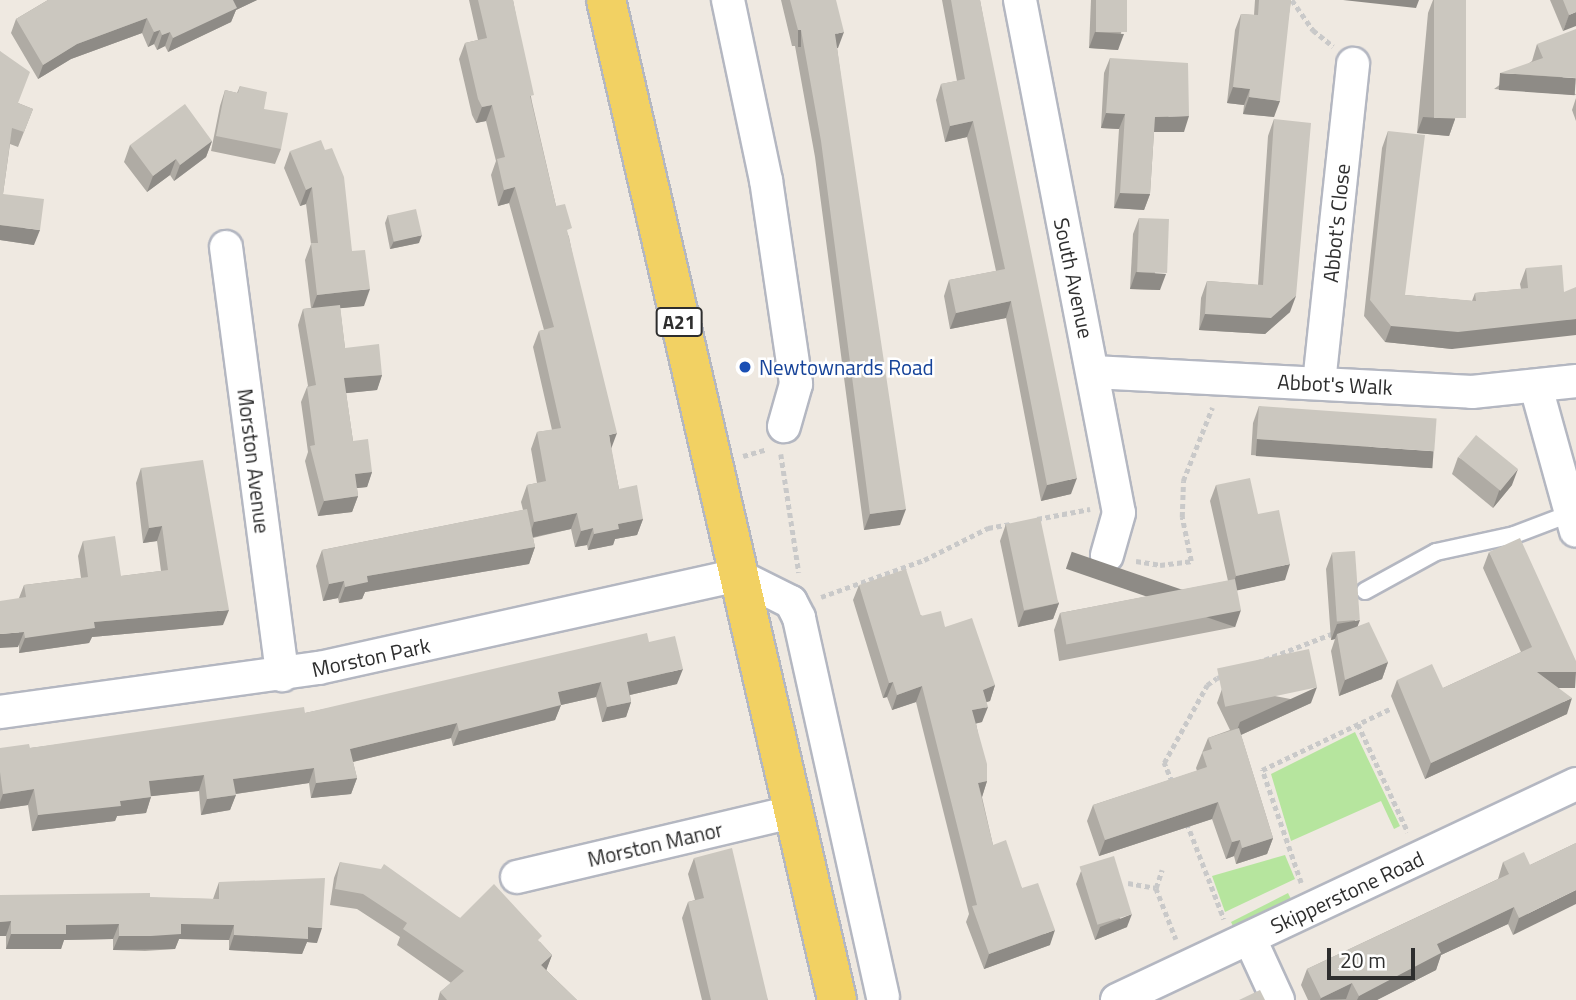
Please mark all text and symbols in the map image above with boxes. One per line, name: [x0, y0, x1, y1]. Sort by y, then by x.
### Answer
street label: Abbot's Close: [1317, 162, 1355, 284]
street label: South Avenue: [1049, 215, 1099, 341]
road number: A21: [654, 306, 704, 338]
place label: Newtownards Road: [759, 354, 934, 380]
marker: Newtownards Road: [737, 359, 753, 375]
street label: Abbot's Walk: [1277, 368, 1393, 400]
street label: Morston Avenue: [233, 387, 275, 535]
street label: Morston Park: [310, 632, 432, 682]
street label: Morston Manor: [585, 816, 725, 872]
street label: Skipperstone Road: [1266, 845, 1428, 939]
scale bar: [1331, 934, 1418, 978]
text: 20 m: [1340, 944, 1386, 976]

